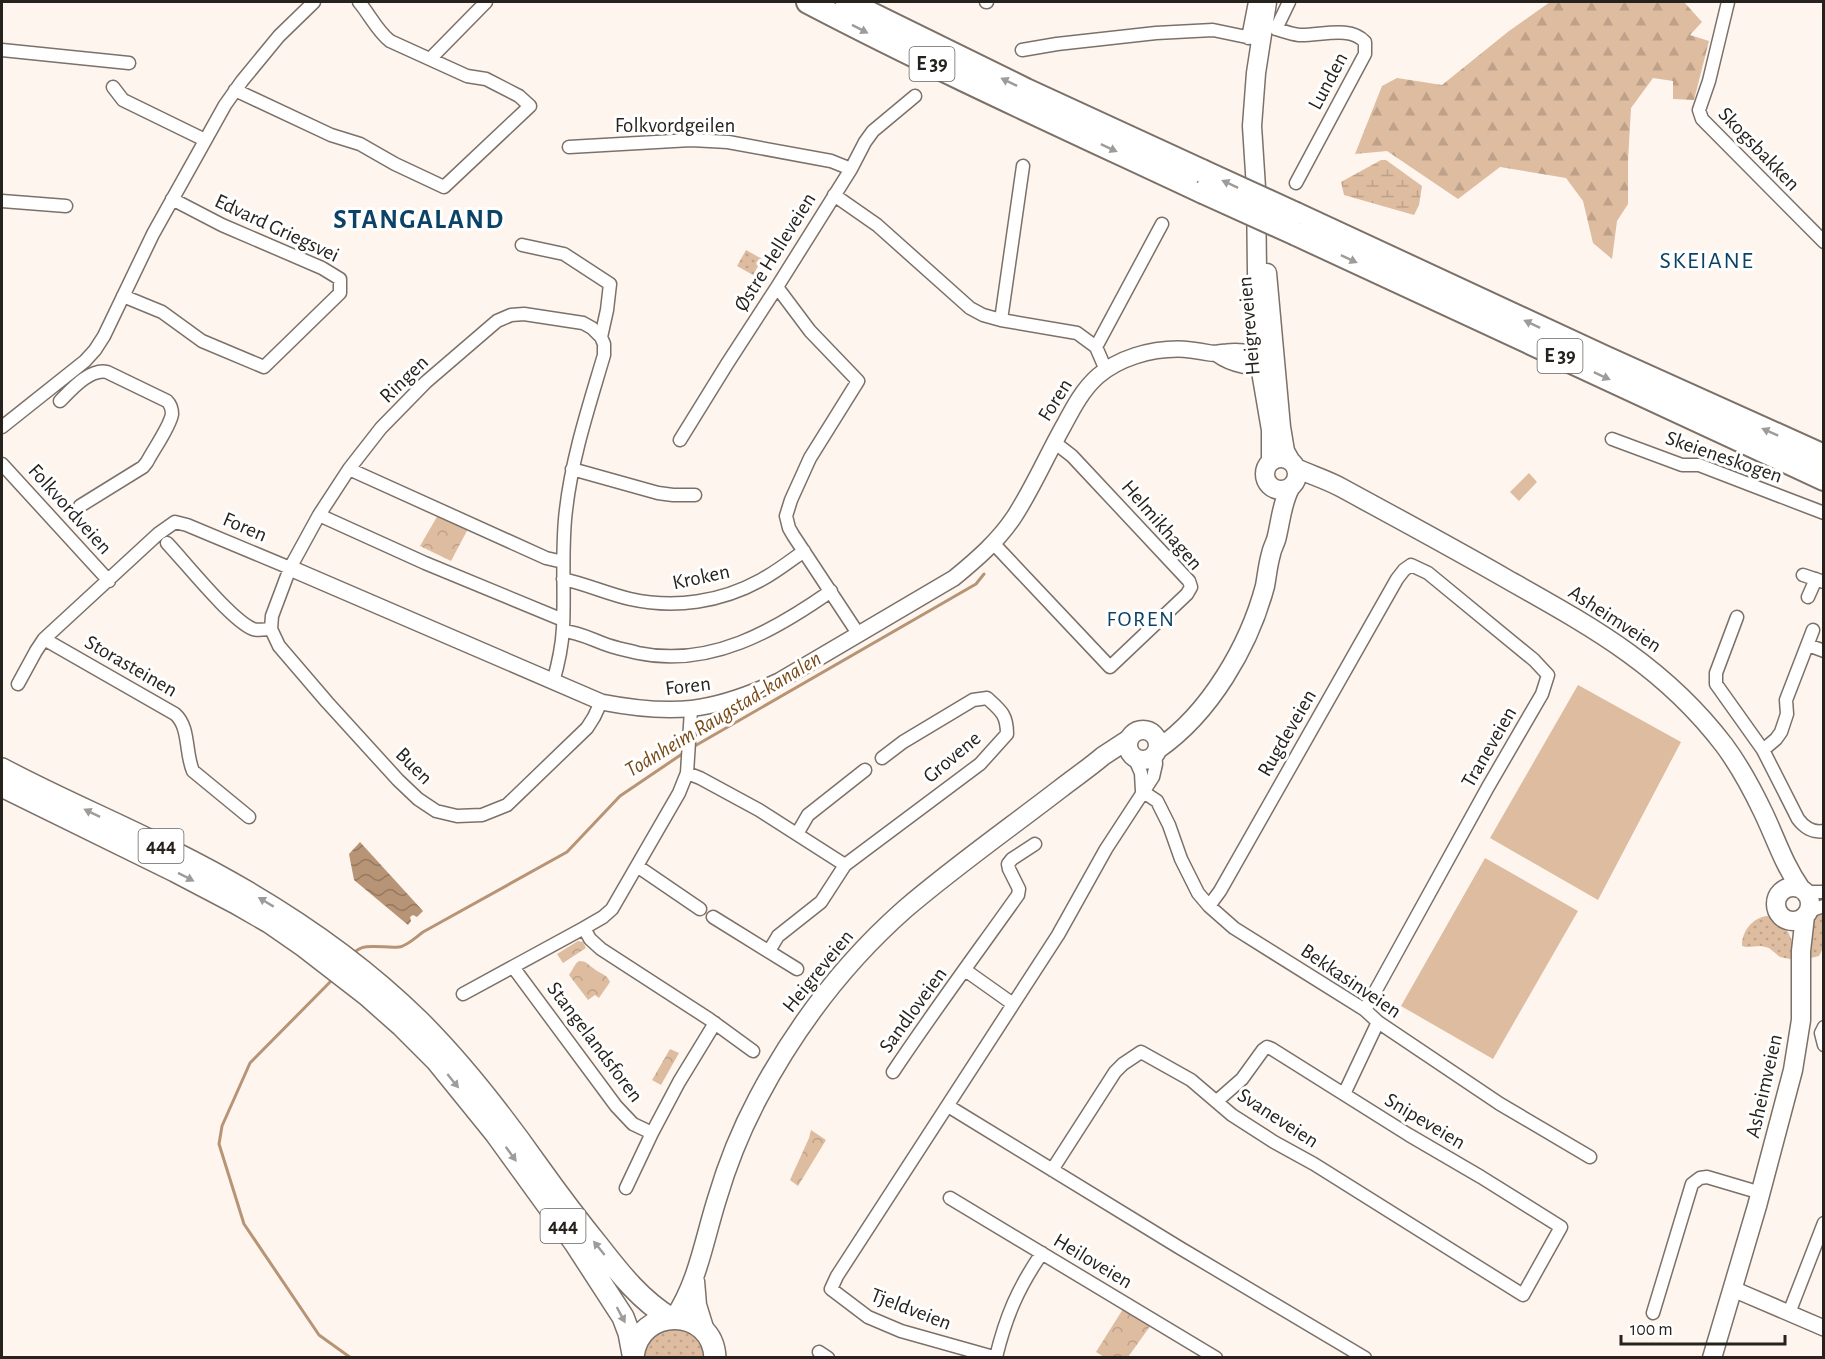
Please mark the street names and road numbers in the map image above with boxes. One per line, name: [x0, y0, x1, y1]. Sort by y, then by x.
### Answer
road number: E 39: [910, 47, 954, 81]
street label: Lunden: [1304, 49, 1352, 113]
street label: Skogsbakken: [1714, 103, 1804, 195]
street label: Folkvordgeilen: [615, 115, 735, 136]
street label: Østre Helleveien: [730, 189, 820, 315]
street label: Edvard Griegsvei: [212, 190, 342, 266]
street label: Heigreveien: [1234, 276, 1264, 376]
road number: E 39: [1538, 339, 1582, 373]
street label: Ringen: [376, 351, 432, 407]
street label: Foren: [1034, 375, 1076, 425]
street label: Skeieneskogen: [1663, 427, 1785, 487]
street label: Folkvordveien: [24, 460, 116, 558]
street label: Helmikhagen: [1117, 476, 1207, 574]
street label: Foren: [220, 508, 270, 546]
street label: Kroken: [670, 561, 732, 593]
street label: Asheimveien: [1565, 581, 1665, 657]
street label: Storasteinen: [81, 631, 181, 701]
street label: Foren: [664, 673, 712, 699]
street label: Rugdeveien: [1254, 686, 1320, 780]
street label: Traneveien: [1458, 703, 1520, 791]
street label: Grovene: [919, 727, 985, 787]
street label: Buen: [392, 744, 436, 788]
road number: 444: [138, 829, 184, 863]
street label: Heigreveien: [779, 926, 857, 1016]
street label: Bekkasinveien: [1297, 940, 1405, 1022]
street label: Sandloveien: [875, 963, 951, 1057]
street label: Stangelandsforen: [543, 978, 647, 1106]
street label: Asheimveien: [1742, 1032, 1786, 1140]
street label: Svaneveien: [1234, 1084, 1322, 1152]
street label: Snipeveien: [1381, 1089, 1469, 1153]
road number: 444: [540, 1209, 586, 1243]
street label: Heiloveien: [1050, 1229, 1136, 1293]
street label: Tjeldveien: [868, 1284, 954, 1334]

